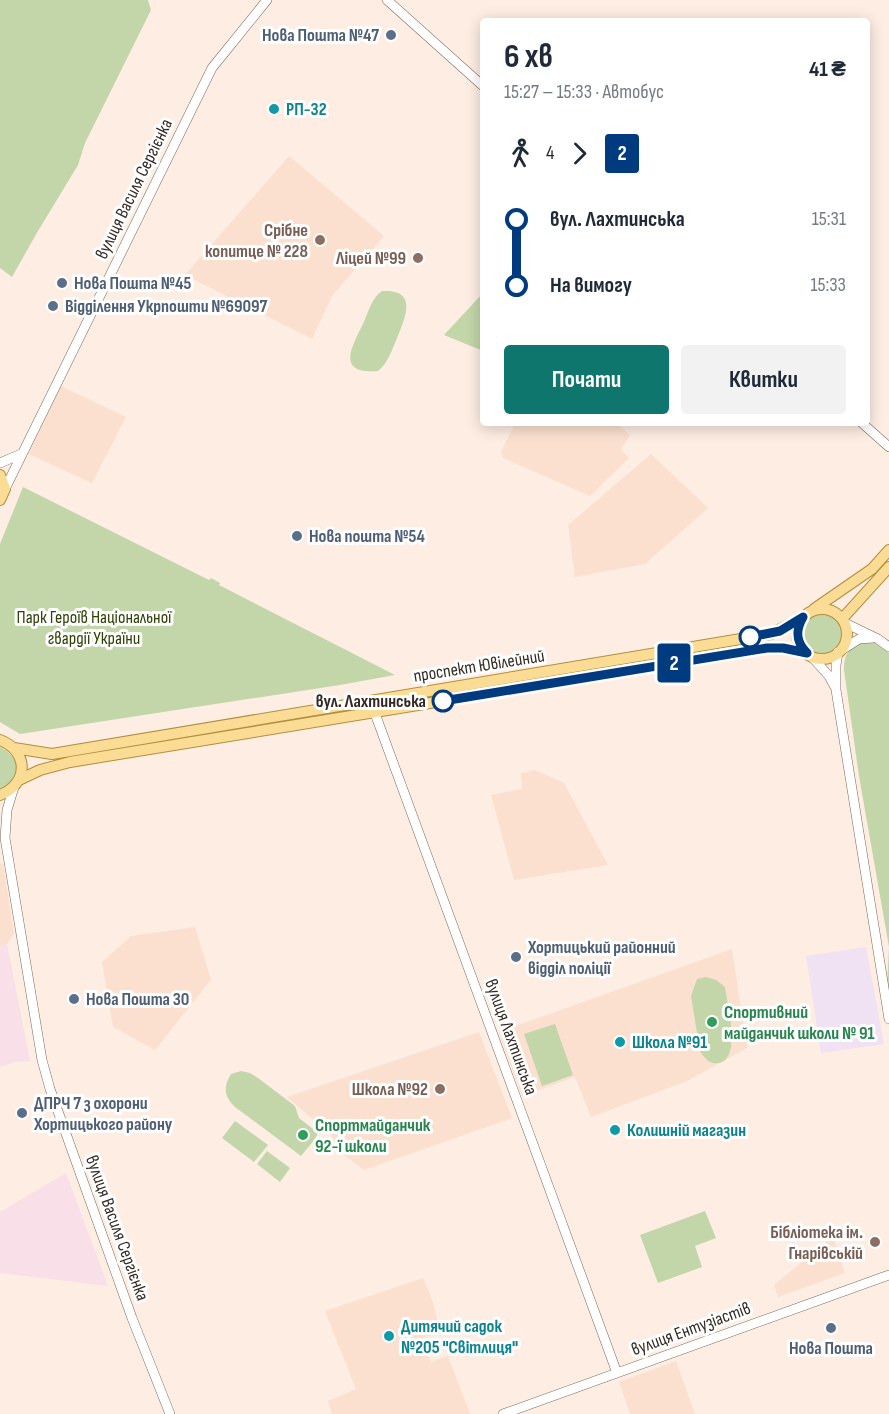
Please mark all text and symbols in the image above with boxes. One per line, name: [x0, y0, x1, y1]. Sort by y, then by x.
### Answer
place label: Нова Пошта №47: [262, 25, 379, 46]
marker: Нова Пошта №47: [384, 28, 398, 42]
text: 6 хв: [504, 37, 553, 77]
text: 41 ₴: [809, 56, 846, 83]
text: 15:27 – 15:33 · Автобус: [504, 80, 664, 104]
place label: РП-32: [286, 99, 327, 120]
marker: РП-32: [267, 102, 281, 116]
street label: вулиця Василя Сергієнка: [91, 116, 177, 262]
icon: walk: [504, 137, 537, 170]
icon: forward: [563, 137, 596, 170]
text: 4: [546, 141, 554, 165]
text: 2: [617, 141, 627, 166]
text: вул. Лахтинська: [550, 206, 685, 233]
text: 15:31: [812, 207, 846, 231]
place label: Срібне копитце № 228: [205, 220, 308, 262]
marker: Срібне копитце № 228: [313, 233, 327, 247]
place label: Ліцей №99: [335, 248, 406, 269]
marker: Ліцей №99: [411, 251, 425, 265]
text: На вимогу: [550, 272, 632, 299]
place label: Нова Пошта №45: [74, 273, 191, 294]
text: 15:33: [810, 273, 846, 297]
marker: Нова Пошта №45: [55, 276, 69, 290]
place label: Відділення Укрпошти №69097: [65, 296, 268, 317]
marker: Відділення Укрпошти №69097: [46, 299, 60, 313]
button: Почати: [504, 345, 669, 414]
button: Квитки: [681, 345, 846, 414]
place label: Нова пошта №54: [309, 526, 425, 547]
marker: Нова пошта №54: [290, 529, 304, 543]
park label: Парк Героїв Національної гвардії України: [17, 607, 172, 649]
unlabelled marker: [739, 626, 761, 648]
line badge: 2: [654, 644, 694, 682]
street label: проспект Ювілейний: [412, 645, 546, 687]
text: 2: [669, 651, 679, 676]
marker: вул. Лахтинська: [432, 690, 454, 712]
place label: вул. Лахтинська: [316, 691, 426, 712]
place label: Хортицький районний відділ поліції: [527, 937, 676, 979]
marker: Хортицький районний відділ поліції: [509, 950, 523, 964]
street label: вулиця Лахтинська: [480, 976, 542, 1098]
place label: Нова Пошта 30: [86, 989, 189, 1010]
marker: Нова Пошта 30: [67, 992, 81, 1006]
place label: Спортивний майданчик школи № 91: [724, 1002, 875, 1044]
marker: Спортивний майданчик школи № 91: [705, 1015, 719, 1029]
place label: Школа №91: [632, 1032, 707, 1053]
marker: Школа №91: [613, 1035, 627, 1049]
place label: Школа №92: [352, 1079, 428, 1100]
marker: Школа №92: [433, 1082, 447, 1096]
place label: ДПРЧ 7 з охорони Хортицького району: [33, 1093, 173, 1135]
marker: ДПРЧ 7 з охорони Хортицького району: [15, 1106, 29, 1120]
place label: Спортмайданчик 92-ї школи: [315, 1115, 431, 1157]
place label: Колишній магазин: [627, 1120, 746, 1141]
marker: Колишній магазин: [608, 1123, 622, 1137]
marker: Спортмайданчик 92-ї школи: [296, 1128, 310, 1142]
street label: вулиця Василя Сергієнка: [81, 1153, 153, 1304]
place label: Бібліотека ім. Гнарівській: [770, 1222, 863, 1264]
marker: Бібліотека ім. Гнарівській: [868, 1235, 882, 1249]
street label: вулиця Ентузіастів: [629, 1298, 753, 1360]
place label: Дитячий садок №205 "Свiтлиця": [401, 1316, 518, 1358]
marker: Нова Пошта: [824, 1321, 838, 1335]
marker: Дитячий садок №205 "Свiтлиця": [382, 1329, 396, 1343]
place label: Нова Пошта: [789, 1338, 873, 1359]

